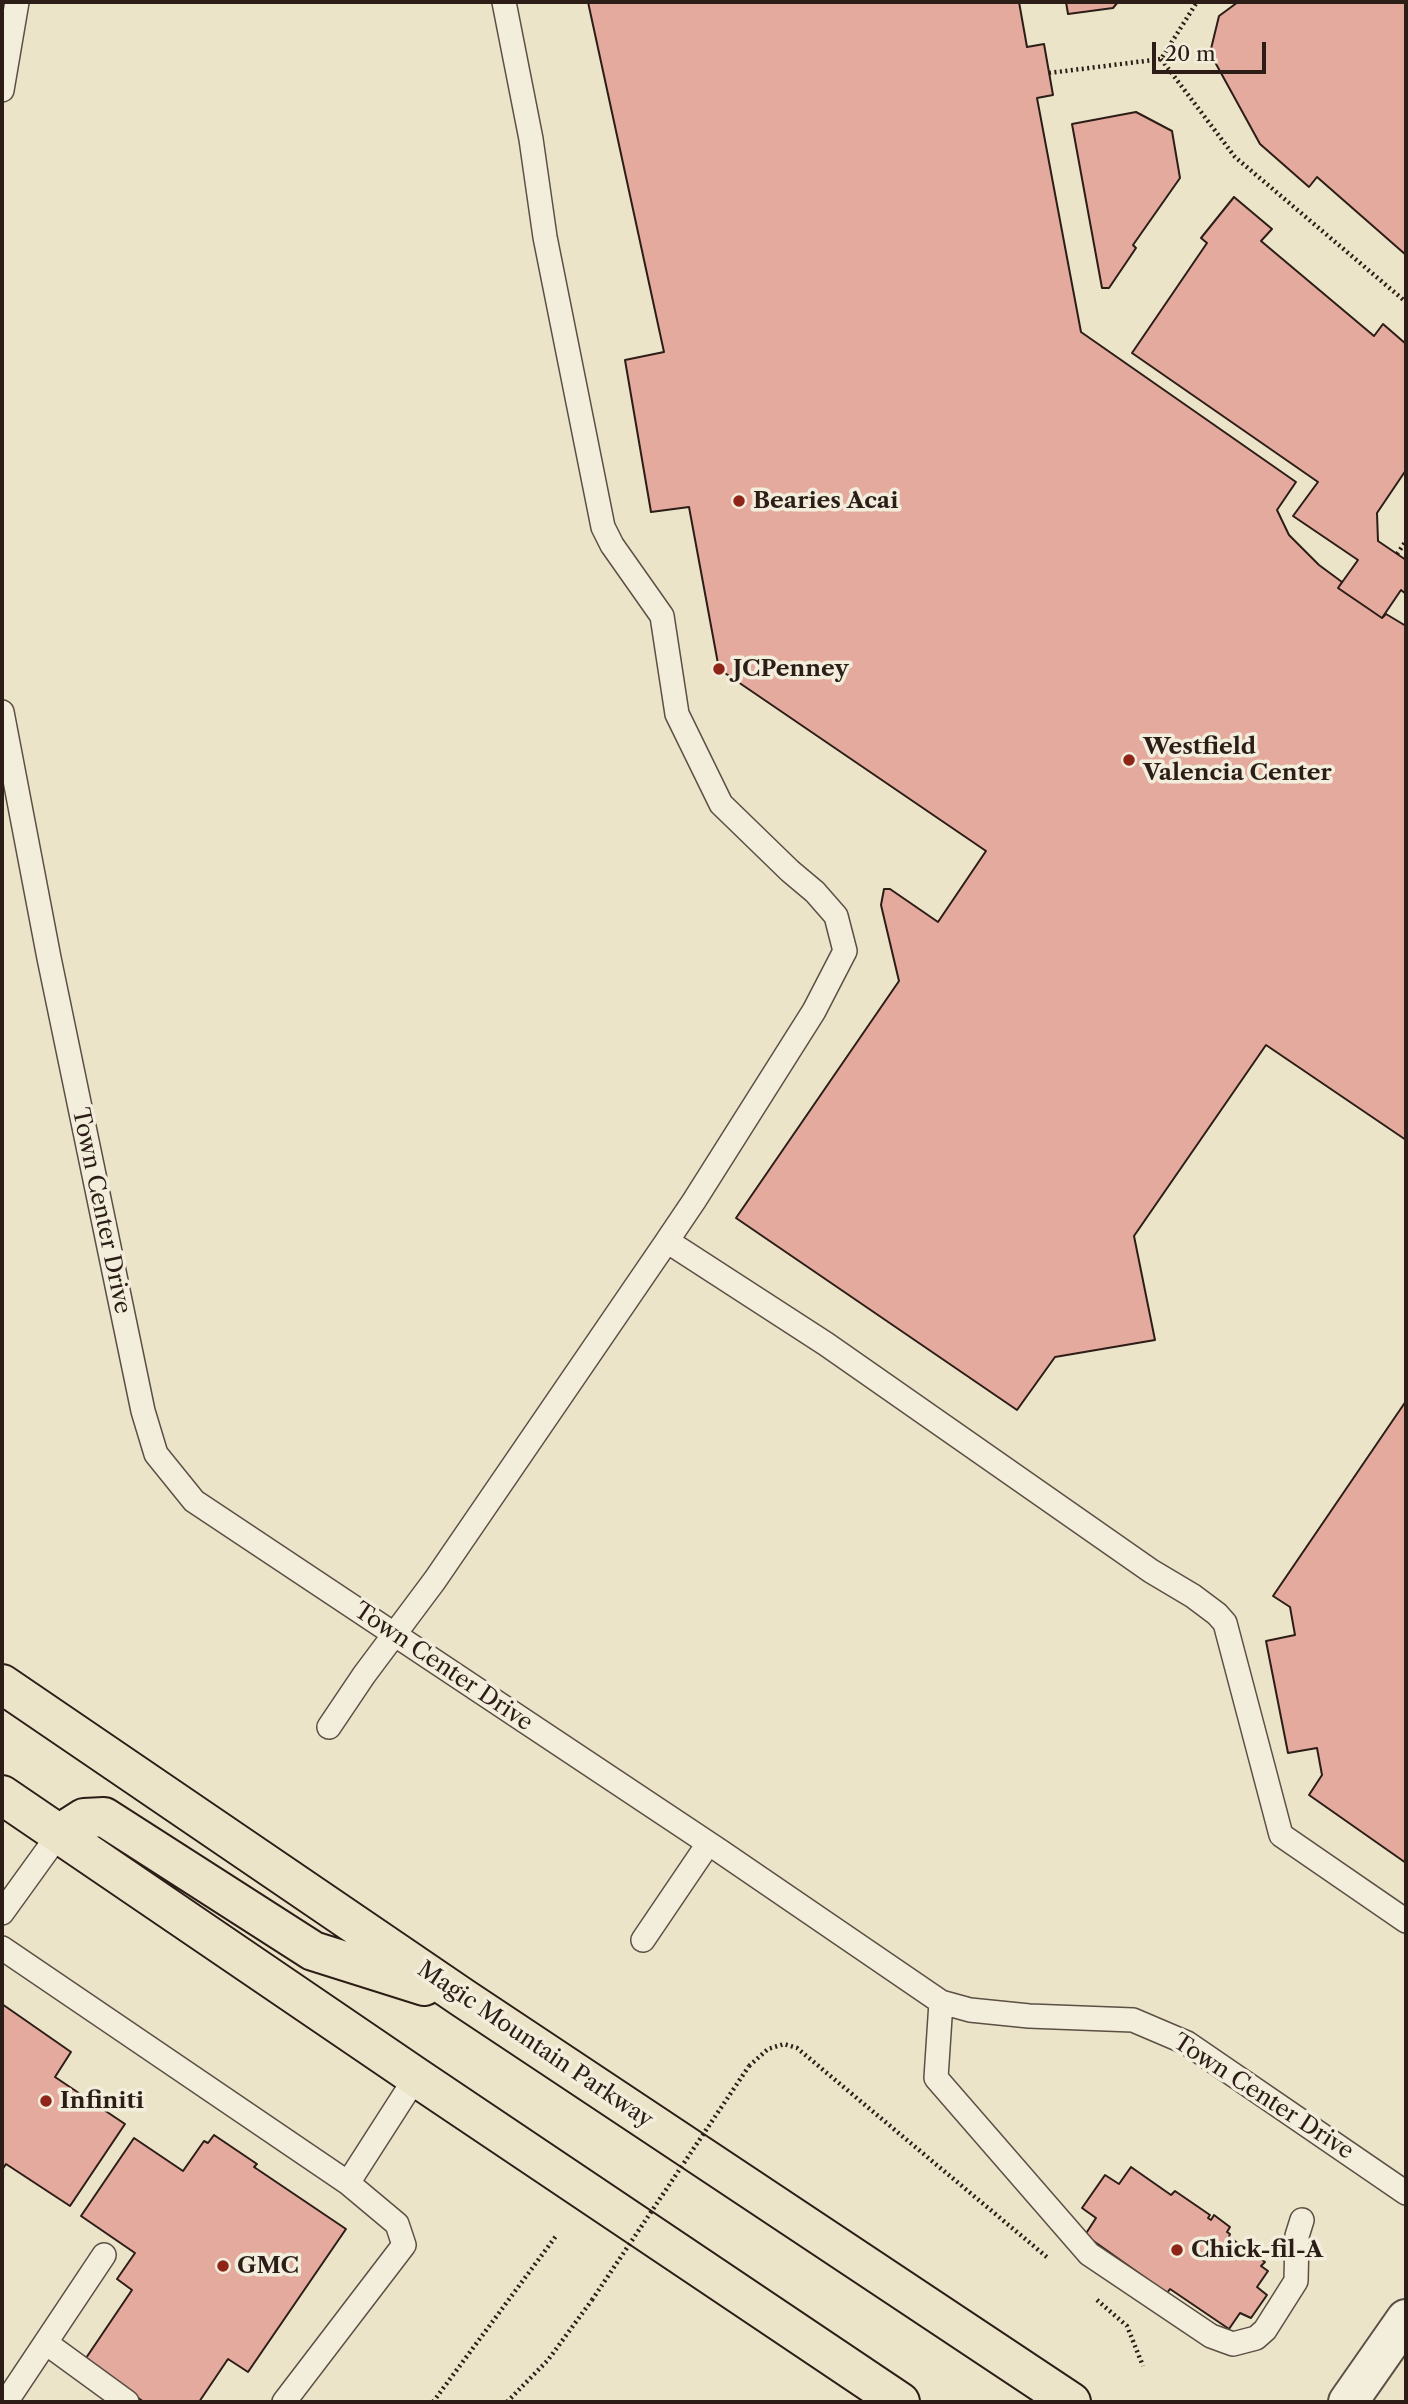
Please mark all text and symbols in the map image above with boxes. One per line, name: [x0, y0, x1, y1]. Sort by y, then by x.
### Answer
scale bar: [1156, 28, 1270, 72]
text: 20 m: [1165, 41, 1216, 66]
place label: Bearies Acai: [753, 487, 898, 515]
marker: Bearies Acai: [731, 493, 747, 509]
place label: JCPenney: [733, 655, 849, 683]
marker: JCPenney: [711, 661, 727, 677]
place label: Westfield Valencia Center: [1143, 733, 1332, 787]
marker: Westfield Valencia Center: [1121, 752, 1137, 768]
street label: Town Center Drive: [66, 1106, 136, 1316]
street label: Town Center Drive: [348, 1597, 538, 1737]
street label: Magic Mountain Parkway: [412, 1956, 658, 2134]
street label: Town Center Drive: [1168, 2028, 1358, 2166]
place label: Infiniti: [60, 2087, 144, 2115]
marker: Infiniti: [38, 2093, 54, 2109]
place label: Chick-fil-A: [1191, 2236, 1323, 2264]
marker: Chick-fil-A: [1169, 2242, 1185, 2258]
place label: GMC: [237, 2252, 299, 2280]
marker: GMC: [215, 2258, 231, 2274]

